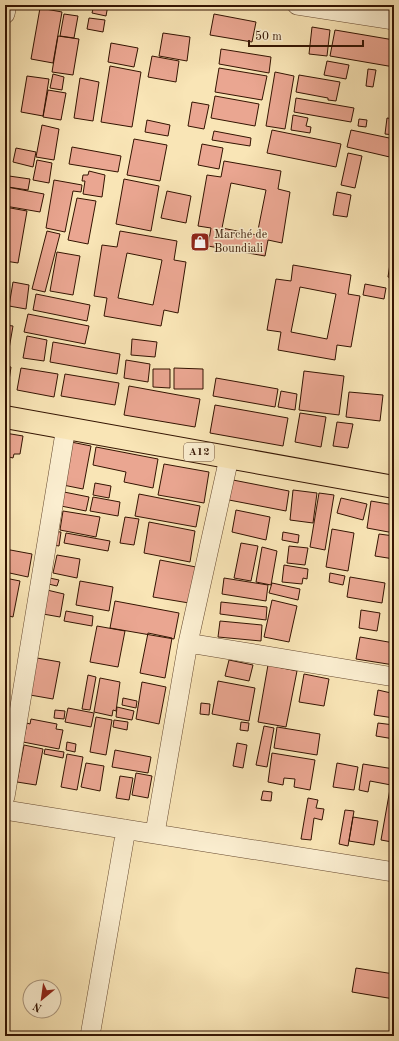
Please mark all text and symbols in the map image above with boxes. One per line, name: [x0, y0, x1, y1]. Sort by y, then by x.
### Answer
scale bar: [249, 22, 363, 48]
text: 50 m: [255, 30, 282, 43]
place label: Marché de Boundiali: [214, 229, 268, 255]
shop icon: Marché de Boundiali: [189, 231, 211, 253]
road number: A12: [184, 443, 214, 461]
north arrow: [22, 979, 62, 1019]
text: N: [31, 999, 44, 1013]

